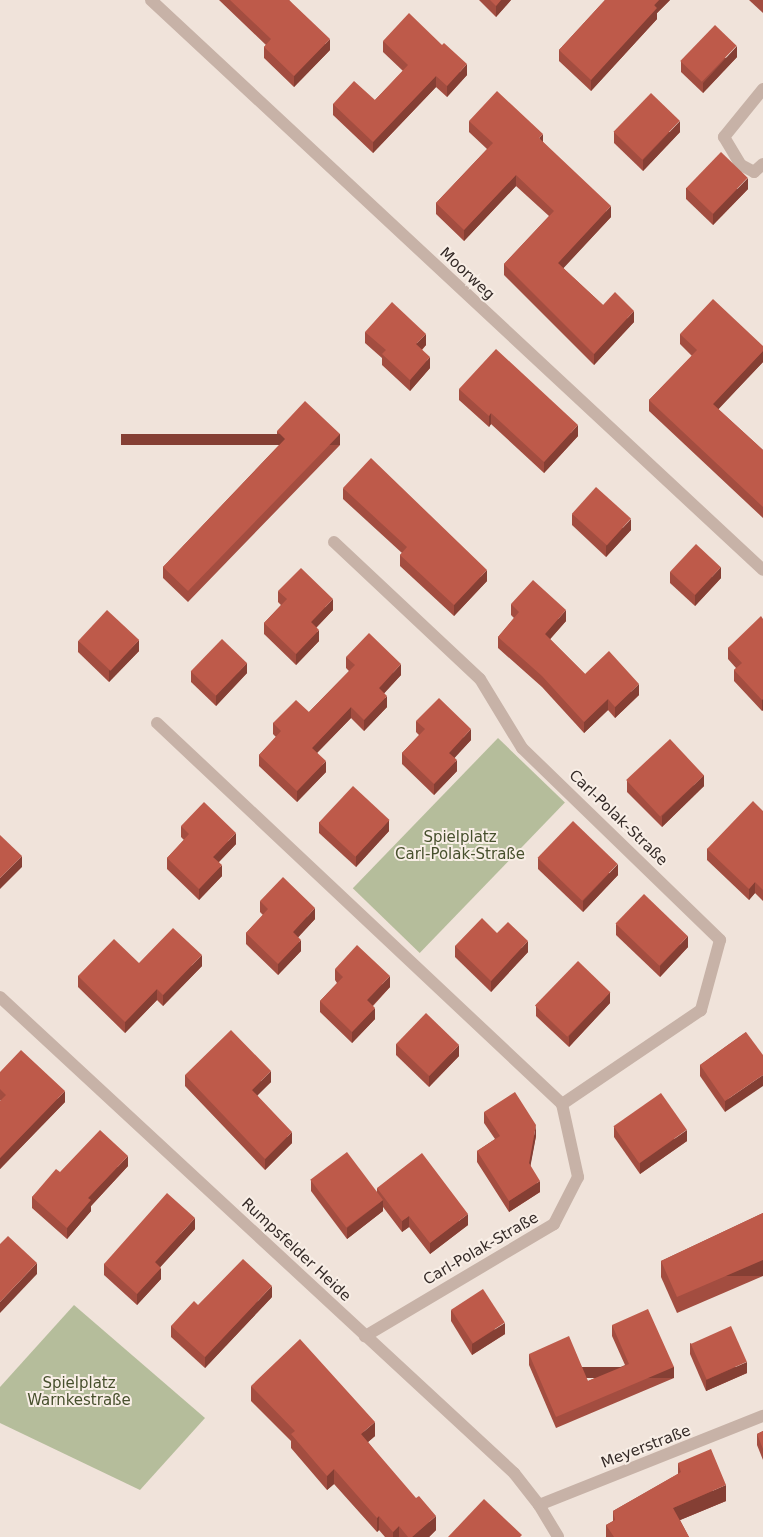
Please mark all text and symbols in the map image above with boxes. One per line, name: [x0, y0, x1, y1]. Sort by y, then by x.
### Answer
street label: Moorweg: [436, 244, 498, 304]
street label: Carl-Polak-Straße: [565, 766, 671, 870]
park label: Spielplatz Carl-Polak-Straße: [395, 828, 525, 863]
street label: Rumpsfelder Heide: [238, 1195, 354, 1305]
street label: Carl-Polak-Straße: [420, 1209, 542, 1289]
park label: Spielplatz Warnkestraße: [27, 1374, 131, 1409]
street label: Meyerstraße: [599, 1422, 693, 1472]

